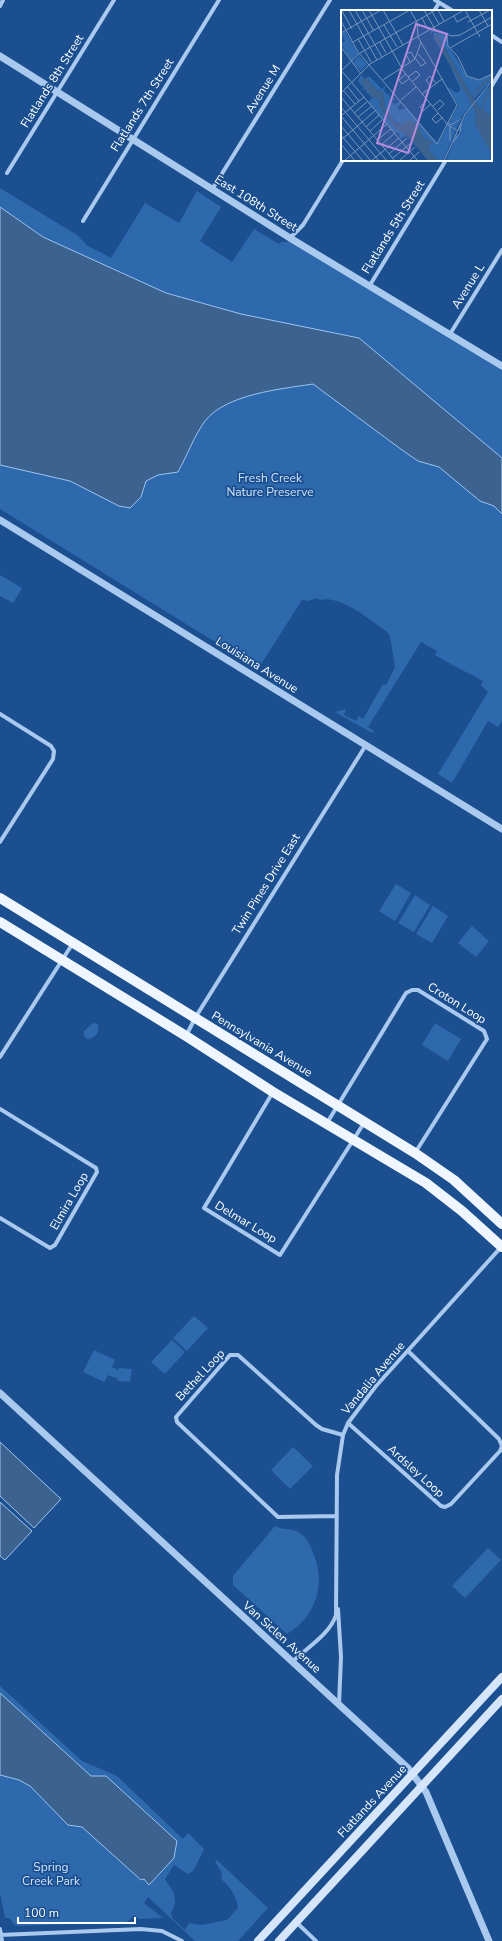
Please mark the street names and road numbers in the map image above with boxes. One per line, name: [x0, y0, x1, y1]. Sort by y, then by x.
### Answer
street label: Flatlands 8th Street: [17, 31, 88, 131]
street label: Flatlands 7th Street: [107, 55, 178, 155]
street label: Avenue M: [242, 62, 284, 116]
street label: East 108th Street: [212, 171, 301, 235]
street label: Flatlands 5th Street: [358, 177, 429, 277]
street label: Avenue L: [448, 260, 488, 312]
street label: Louisiana Avenue: [213, 633, 301, 697]
street label: Twin Pines Drive East: [228, 830, 304, 938]
street label: Croton Loop: [425, 979, 489, 1027]
street label: Pennsylvania Avenue: [209, 1008, 315, 1080]
street label: Elmira Loop: [46, 1169, 92, 1233]
street label: Delmar Loop: [212, 1197, 280, 1247]
street label: Vandalia Avenue: [337, 1338, 408, 1419]
street label: Bethel Loop: [172, 1346, 228, 1404]
street label: Ardsley Loop: [384, 1441, 448, 1501]
street label: Van Siclen Avenue: [239, 1597, 325, 1676]
street label: Flatlands Avenue: [334, 1761, 410, 1841]

